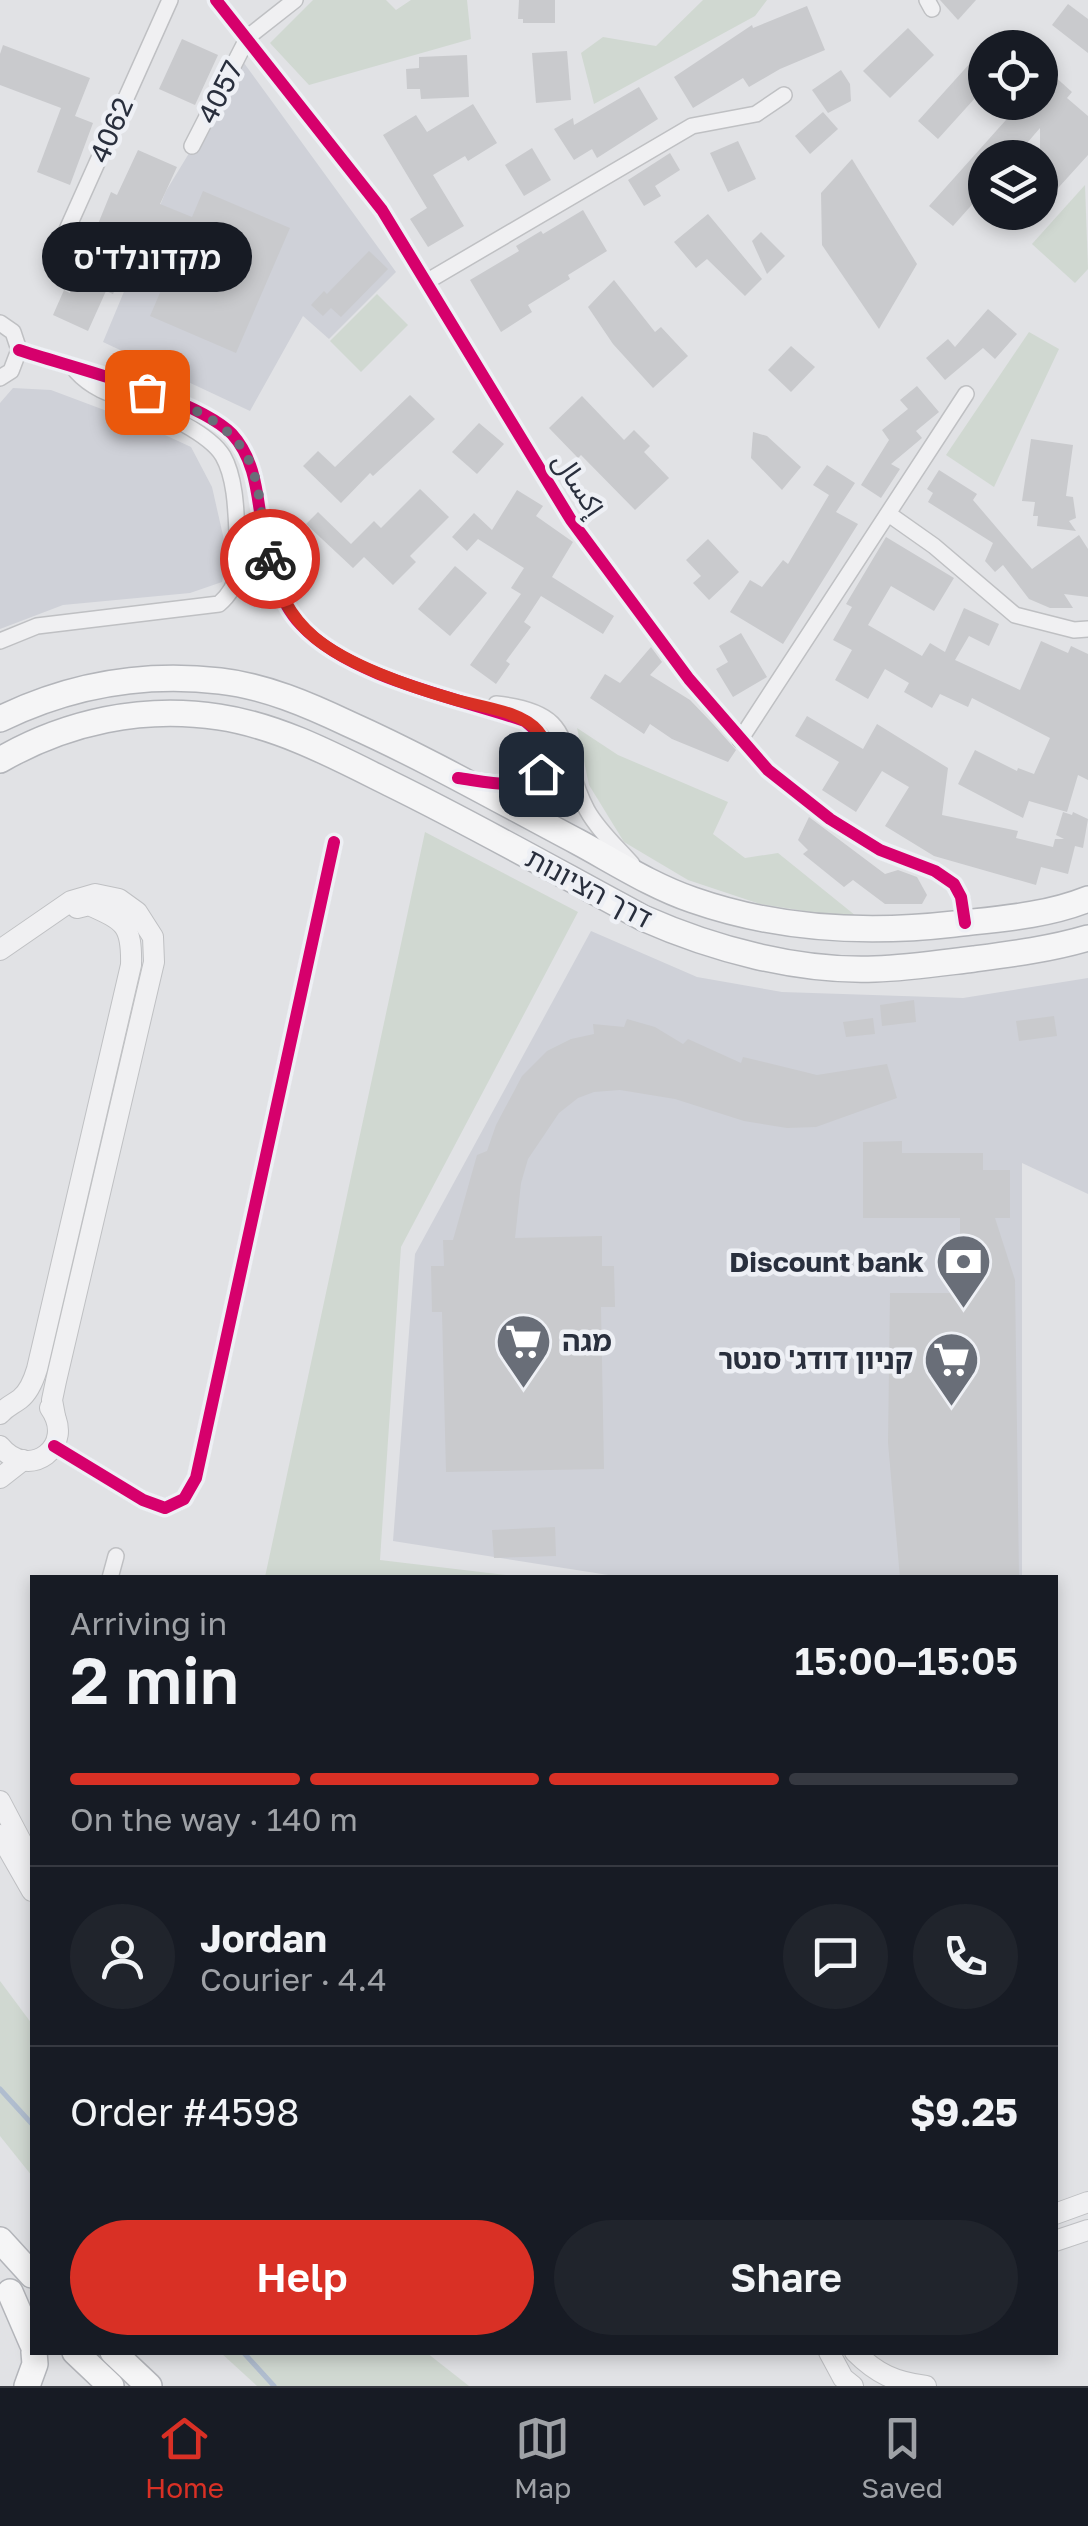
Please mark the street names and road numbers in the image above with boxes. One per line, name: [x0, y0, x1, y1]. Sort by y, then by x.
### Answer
street label: 4057: [190, 55, 249, 128]
street label: 4062: [82, 92, 139, 167]
street label: إكسال: [544, 446, 613, 524]
street label: דרך הציונות: [521, 841, 658, 935]

